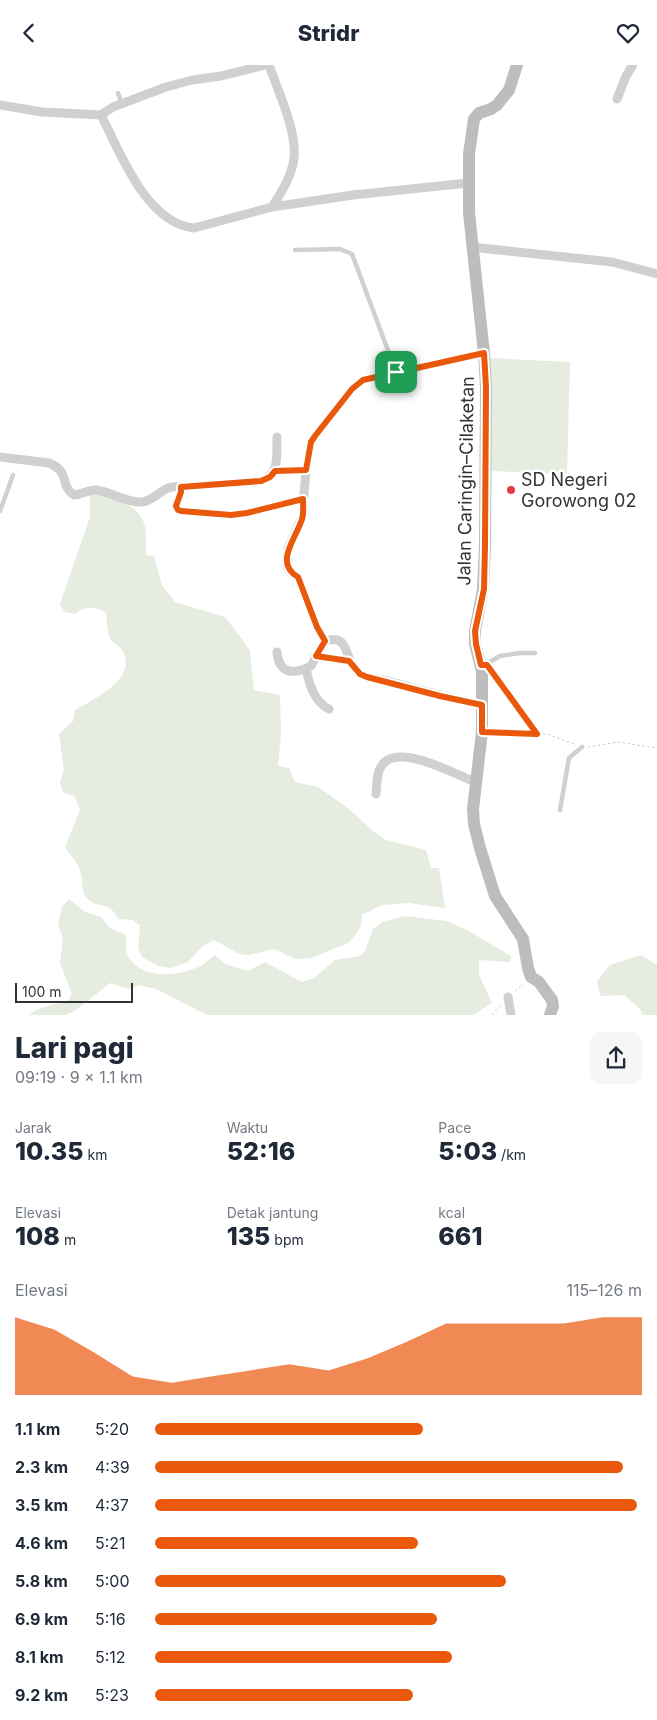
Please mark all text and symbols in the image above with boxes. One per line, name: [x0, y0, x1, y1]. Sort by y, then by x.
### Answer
icon: back: [15, 19, 43, 47]
icon: heart: [614, 19, 642, 47]
text: Stridr: [298, 20, 359, 46]
pin: [375, 351, 417, 393]
icon: arrive: [382, 358, 410, 386]
street label: Jalan Caringin–Cilaketan: [453, 376, 478, 586]
place label: SD Negeri Gorowong 02: [521, 469, 636, 511]
marker: SD Negeri Gorowong 02: [505, 484, 517, 496]
scale bar: [15, 980, 132, 1003]
text: 100 m: [22, 983, 62, 1000]
text: Lari pagi: [15, 1031, 134, 1065]
button: share: [590, 1032, 642, 1084]
text: 09:19 · 9 × 1.1 km: [15, 1067, 143, 1087]
text: Jarak: [15, 1119, 52, 1136]
text: Waktu: [227, 1119, 268, 1136]
text: Pace: [438, 1119, 471, 1136]
text: 10.35: [15, 1136, 84, 1166]
text: 52:16: [227, 1136, 295, 1166]
text: 5:03: [438, 1136, 497, 1166]
text: km: [84, 1146, 107, 1163]
text: /km: [497, 1146, 526, 1163]
text: Elevasi: [15, 1204, 61, 1221]
text: Detak jantung: [227, 1204, 318, 1221]
text: kcal: [438, 1204, 465, 1221]
text: 108: [15, 1221, 60, 1251]
text: 135: [227, 1221, 270, 1251]
text: 661: [438, 1221, 482, 1251]
text: m: [60, 1231, 76, 1248]
text: bpm: [270, 1231, 304, 1248]
text: Elevasi: [15, 1280, 68, 1300]
text: 115–126 m: [567, 1280, 642, 1300]
text: 1.1 km: [15, 1419, 60, 1439]
text: 5:20: [95, 1419, 129, 1439]
text: 2.3 km: [15, 1457, 68, 1477]
text: 4:39: [95, 1457, 130, 1477]
text: 3.5 km: [15, 1495, 68, 1515]
text: 4:37: [95, 1495, 129, 1515]
text: 4.6 km: [15, 1533, 68, 1553]
text: 5:21: [95, 1533, 126, 1553]
text: 5.8 km: [15, 1571, 68, 1591]
text: 5:00: [95, 1571, 130, 1591]
text: 6.9 km: [15, 1609, 68, 1629]
text: 5:16: [95, 1609, 126, 1629]
text: 8.1 km: [15, 1647, 64, 1667]
text: 5:12: [95, 1647, 126, 1667]
text: 9.2 km: [15, 1685, 68, 1705]
text: 5:23: [95, 1685, 129, 1705]

